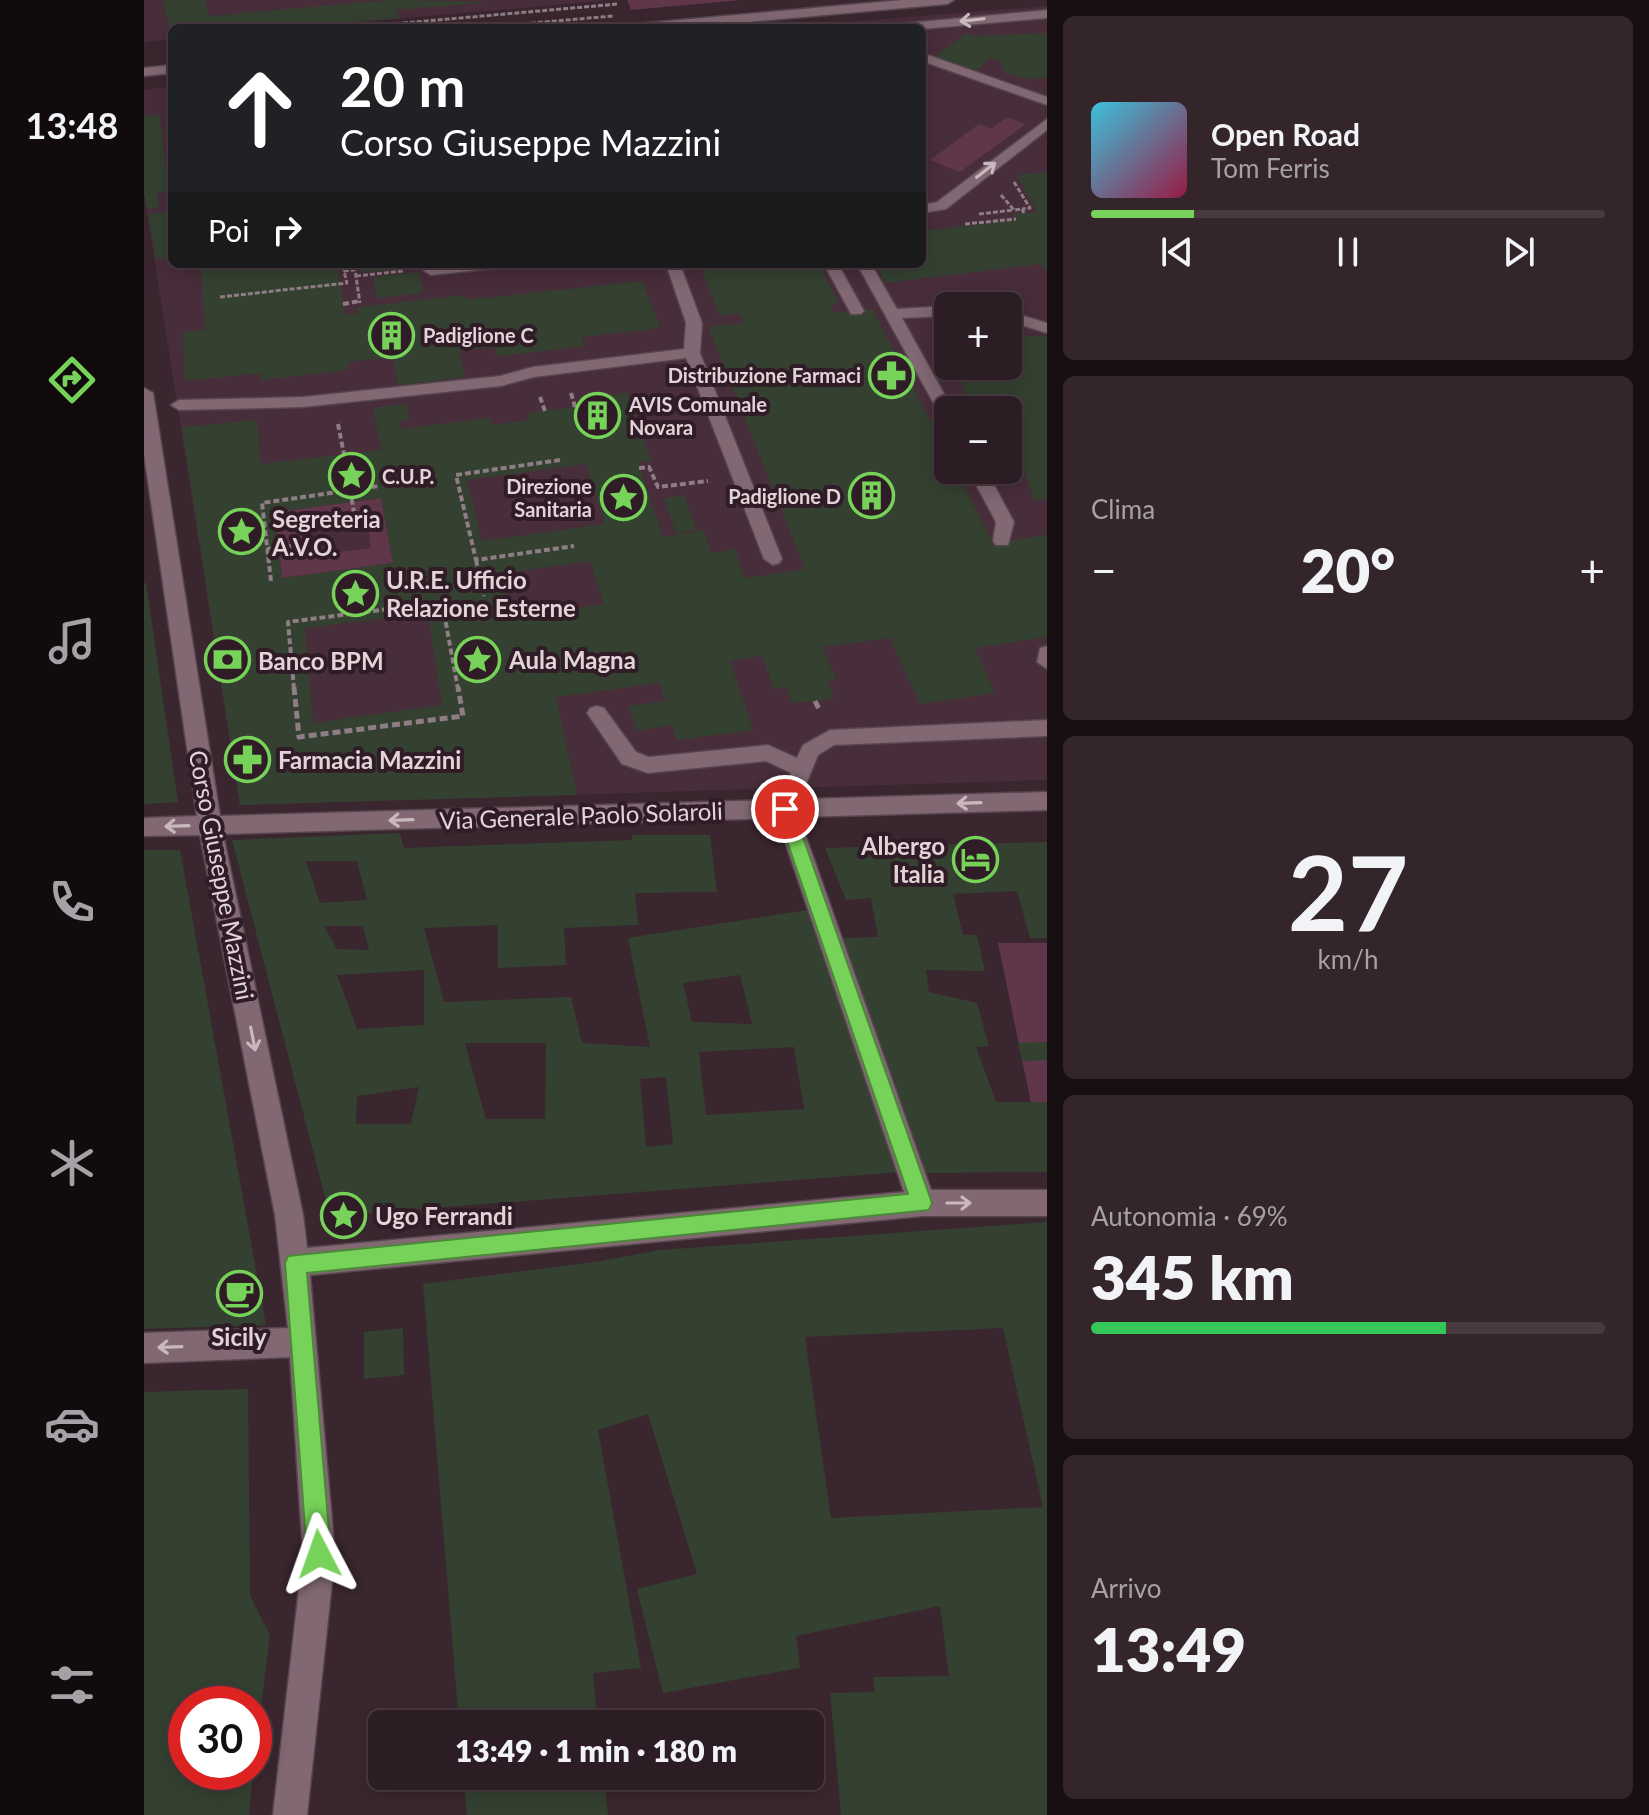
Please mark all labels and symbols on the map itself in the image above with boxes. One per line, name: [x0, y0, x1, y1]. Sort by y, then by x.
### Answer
one-way arrow: [959, 12, 986, 27]
one-way arrow: [975, 162, 996, 179]
building icon: Padiglione C: [368, 311, 416, 359]
place label: Padiglione C: [423, 323, 534, 347]
pharmacy icon: Distribuzione Farmaci: [868, 351, 916, 399]
place label: Distribuzione Farmaci: [668, 363, 861, 387]
building icon: AVIS Comunale Novara: [574, 392, 622, 440]
place label: AVIS Comunale Novara: [628, 392, 767, 439]
place icon: C.U.P.: [327, 452, 375, 500]
place label: C.U.P.: [382, 464, 434, 488]
building icon: Padiglione D: [848, 472, 896, 520]
place label: Direzione Sanitaria: [506, 474, 592, 521]
place icon: Direzione Sanitaria: [599, 474, 647, 522]
place label: Padiglione D: [728, 484, 841, 508]
place label: Segreteria A.V.O.: [271, 504, 381, 561]
place icon: Segreteria A.V.O.: [217, 508, 265, 556]
place label: U.R.E. Ufficio Relazione Esterne: [386, 565, 576, 622]
place icon: U.R.E. Ufficio Relazione Esterne: [331, 569, 379, 617]
place icon: Aula Magna: [454, 635, 502, 683]
bank icon: Banco BPM: [203, 636, 251, 684]
place label: Aula Magna: [508, 645, 636, 674]
place label: Banco BPM: [258, 646, 384, 675]
pharmacy icon: Farmacia Mazzini: [223, 735, 271, 783]
place label: Farmacia Mazzini: [278, 745, 461, 774]
street label: Corso Giuseppe Mazzini: [184, 748, 260, 1002]
pin: [751, 775, 819, 843]
street label: Via Generale Paolo Solaroli: [439, 796, 723, 834]
one-way arrow: [956, 796, 983, 811]
one-way arrow: [388, 812, 415, 827]
one-way arrow: [164, 819, 191, 834]
place label: Albergo Italia: [860, 831, 945, 888]
hotel icon: Albergo Italia: [952, 835, 1000, 883]
one-way arrow: [247, 1026, 262, 1051]
place icon: Ugo Ferrandi: [320, 1191, 368, 1239]
one-way arrow: [945, 1195, 972, 1211]
place label: Ugo Ferrandi: [375, 1201, 513, 1230]
cafe icon: Sicily: [215, 1270, 263, 1318]
place label: Sicily: [211, 1322, 267, 1351]
one-way arrow: [157, 1340, 184, 1355]
position arrow: [277, 1512, 361, 1596]
speed limit sign: 30: [168, 1686, 272, 1790]

